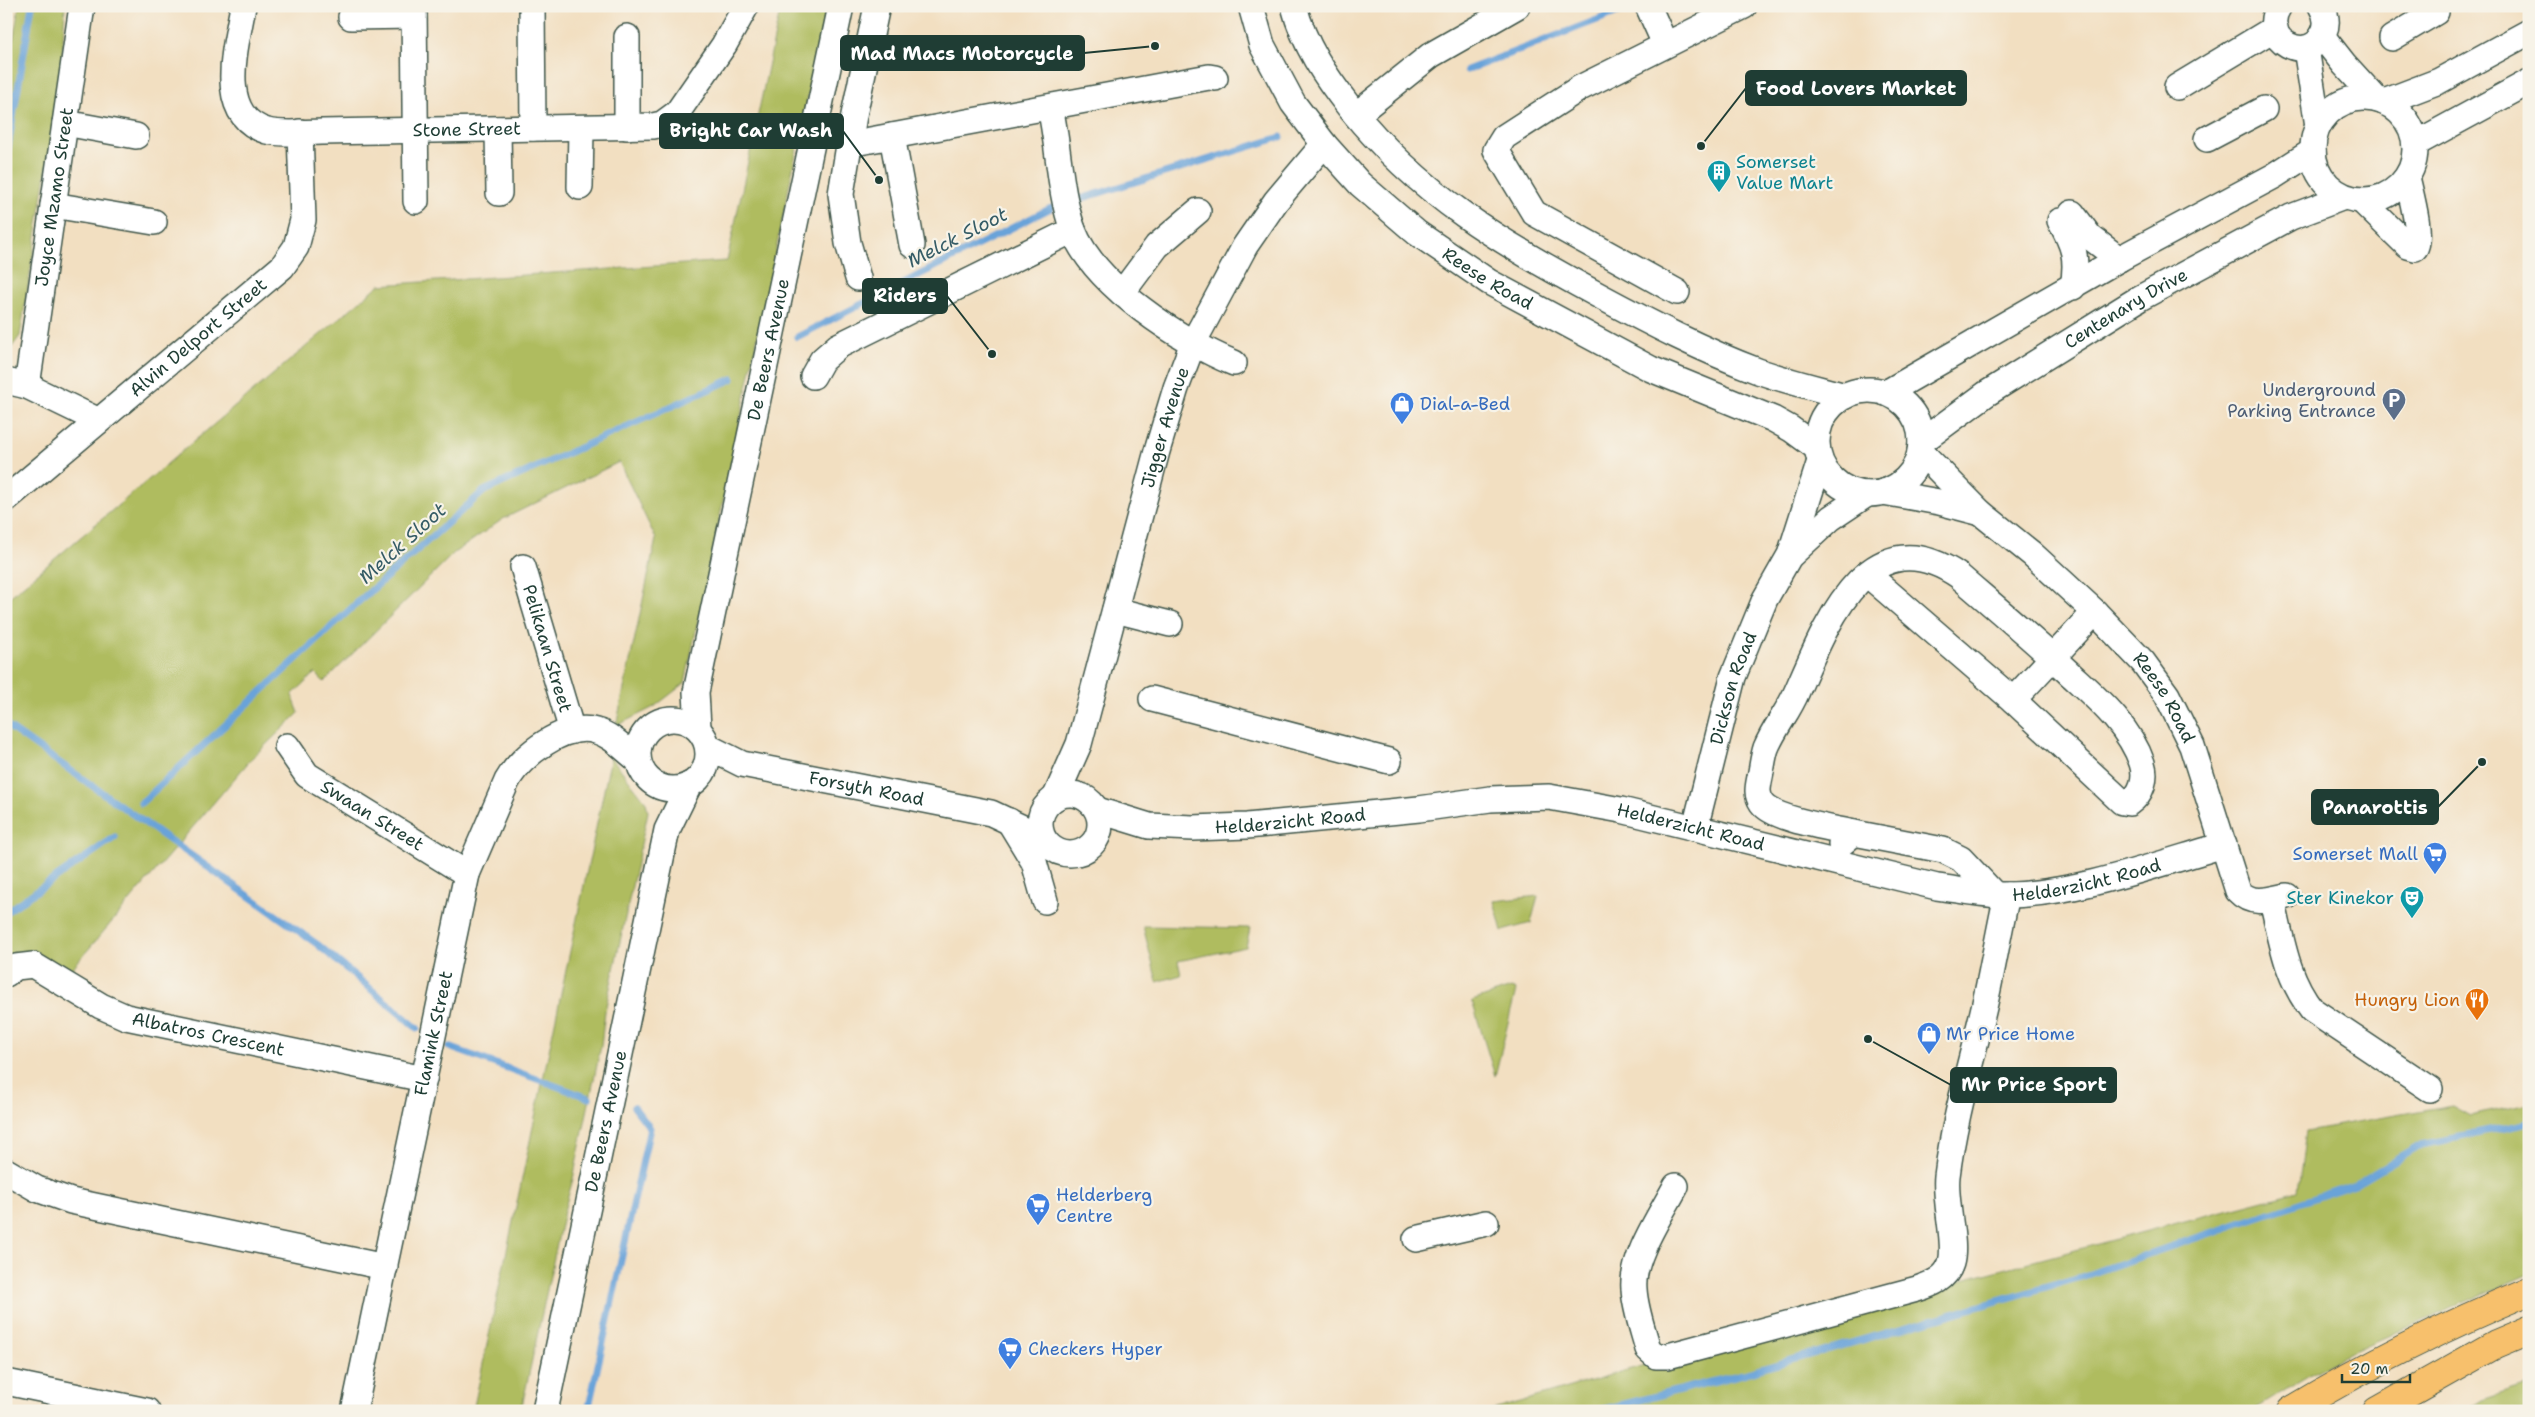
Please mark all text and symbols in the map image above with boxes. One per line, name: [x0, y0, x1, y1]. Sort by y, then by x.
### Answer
callout: Mad Macs Motorcycle: [841, 36, 1084, 70]
text: Mad Macs Motorcycle: [850, 41, 1074, 66]
callout: Food Lovers Market: [1746, 71, 1966, 105]
text: Food Lovers Market: [1756, 76, 1956, 101]
street label: Joyce Mzamo Street: [30, 106, 79, 288]
callout: Bright Car Wash: [660, 114, 843, 148]
street label: Stone Street: [412, 116, 521, 142]
text: Bright Car Wash: [670, 118, 833, 143]
place label: Somerset Value Mart: [1736, 150, 1834, 195]
building icon: Somerset Value Mart: [1706, 159, 1732, 193]
water label: Melck Sloot: [903, 201, 1012, 273]
street label: Reese Road: [1438, 242, 1537, 315]
street label: Centenary Drive: [2060, 263, 2192, 354]
street label: Alvin Delport Street: [124, 273, 272, 402]
street label: De Beers Avenue: [742, 276, 795, 423]
callout: Riders: [863, 279, 947, 313]
text: Riders: [873, 283, 937, 308]
street label: Jigger Avenue: [1136, 363, 1195, 491]
place label: Underground Parking Entrance: [2227, 378, 2376, 423]
parking icon: Underground Parking Entrance: [2381, 387, 2407, 421]
shop icon: Dial-a-Bed: [1389, 391, 1415, 425]
place label: Dial-a-Bed: [1420, 392, 1510, 416]
water label: Melck Sloot: [353, 497, 452, 589]
street label: Pelikaan Street: [517, 582, 578, 715]
street label: Dickson Road: [1704, 628, 1762, 747]
street label: Reese Road: [2128, 647, 2201, 747]
street label: Forsyth Road: [807, 765, 926, 812]
street label: Swaan Street: [316, 774, 428, 856]
callout: Panarottis: [2312, 790, 2438, 824]
text: Panarottis: [2322, 795, 2428, 820]
street label: Helderzicht Road: [1614, 797, 1767, 857]
street label: Helderzicht Road: [1214, 802, 1367, 839]
supermarket icon: Somerset Mall: [2422, 841, 2448, 875]
place label: Somerset Mall: [2293, 842, 2419, 866]
street label: Helderzicht Road: [2011, 853, 2164, 907]
theatre icon: Ster Kinekor: [2399, 885, 2425, 919]
place label: Ster Kinekor: [2286, 886, 2394, 910]
street label: Flamink Street: [409, 969, 458, 1098]
restaurant icon: Hungry Lion: [2464, 987, 2490, 1021]
place label: Hungry Lion: [2354, 988, 2460, 1012]
street label: Albatros Crescent: [130, 1007, 287, 1062]
shop icon: Mr Price Home: [1916, 1021, 1942, 1055]
place label: Mr Price Home: [1946, 1022, 2075, 1046]
street label: De Beers Avenue: [579, 1048, 632, 1195]
callout: Mr Price Sport: [1951, 1068, 2116, 1102]
text: Mr Price Sport: [1961, 1072, 2107, 1097]
place label: Helderberg Centre: [1056, 1183, 1152, 1228]
supermarket icon: Helderberg Centre: [1025, 1192, 1051, 1226]
supermarket icon: Checkers Hyper: [997, 1336, 1023, 1370]
place label: Checkers Hyper: [1028, 1337, 1163, 1361]
scale bar: [2342, 1352, 2410, 1384]
text: 20 m: [2350, 1359, 2389, 1379]

